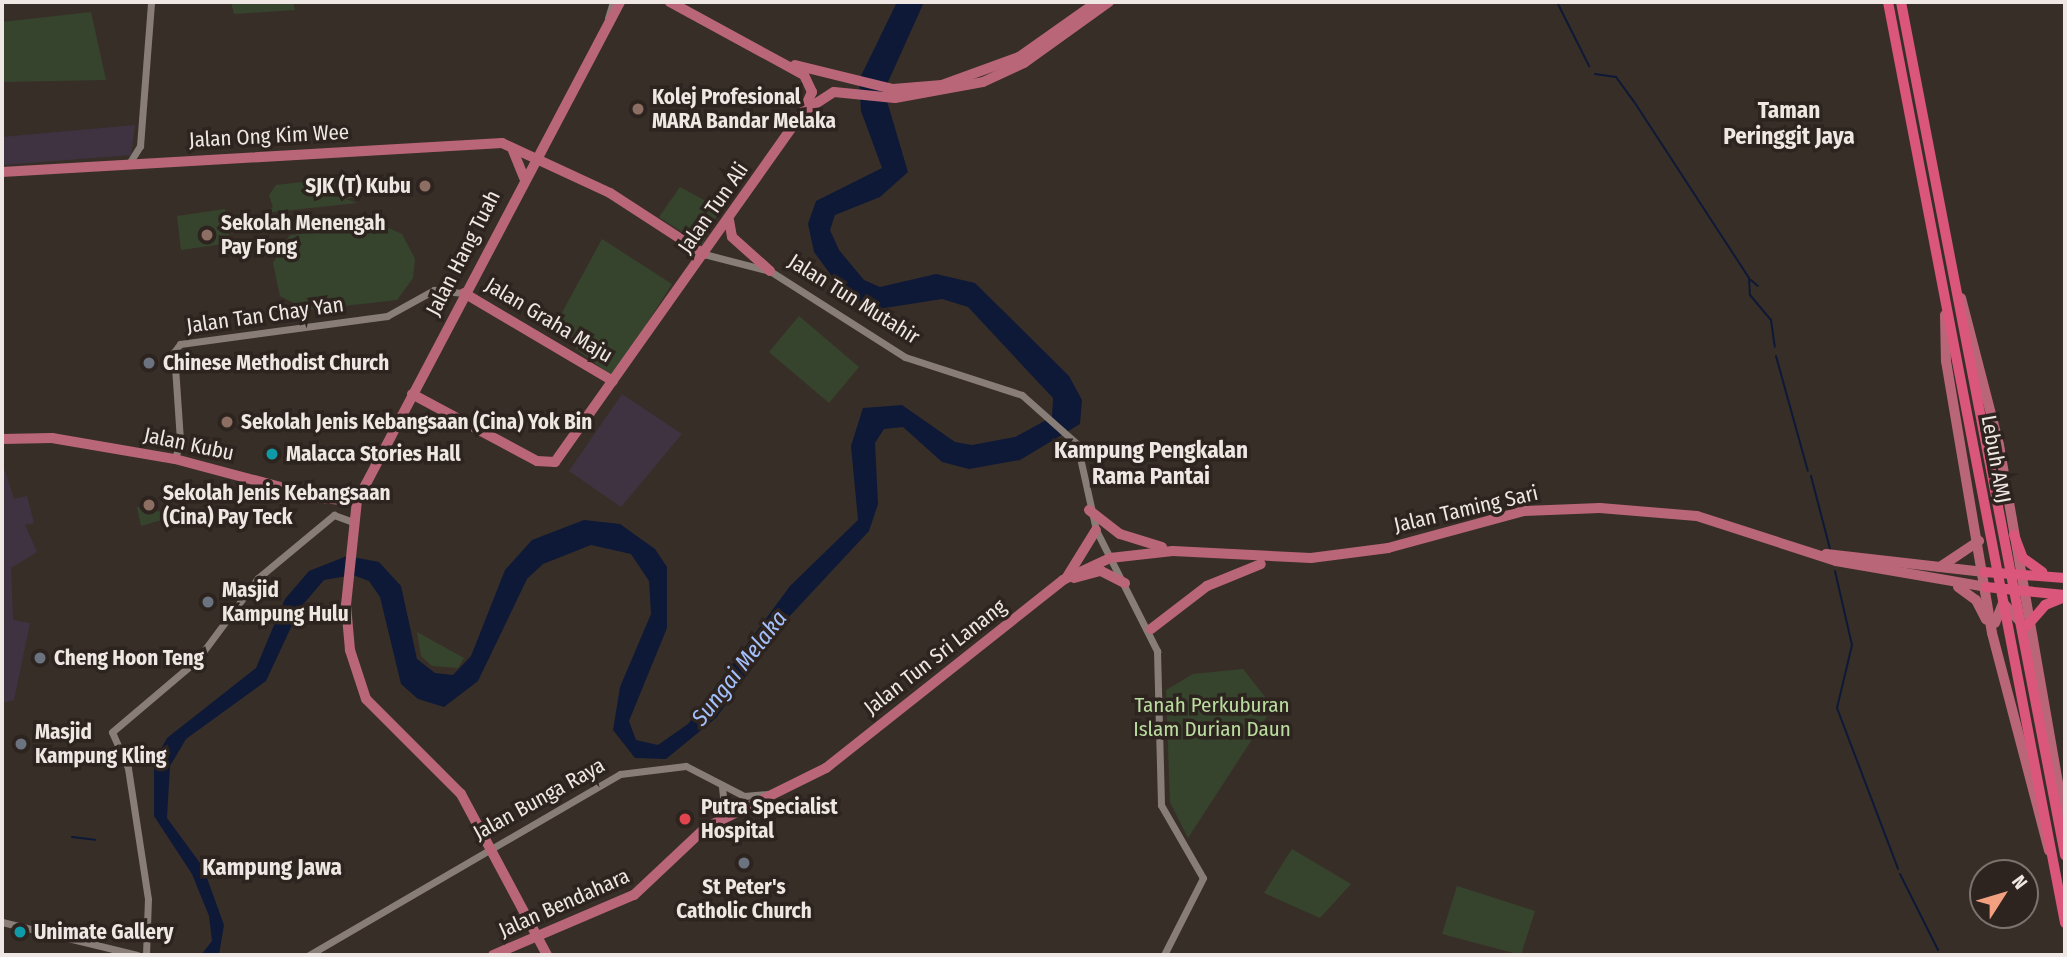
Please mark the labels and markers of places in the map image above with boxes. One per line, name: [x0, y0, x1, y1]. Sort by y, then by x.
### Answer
place label: Kolej Profesional MARA Bandar Melaka: [652, 84, 836, 134]
marker: Kolej Profesional MARA Bandar Melaka: [630, 101, 646, 117]
place label: SJK (T) Kubu: [305, 173, 411, 199]
marker: SJK (T) Kubu: [417, 178, 433, 194]
place label: Sekolah Menengah Pay Fong: [221, 210, 385, 260]
marker: Sekolah Menengah Pay Fong: [199, 227, 215, 243]
place label: Chinese Methodist Church: [163, 350, 389, 376]
marker: Chinese Methodist Church: [141, 355, 157, 371]
place label: Sekolah Jenis Kebangsaan (Cina) Yok Bin: [241, 409, 592, 435]
marker: Sekolah Jenis Kebangsaan (Cina) Yok Bin: [219, 414, 235, 430]
place label: Malacca Stories Hall: [286, 441, 461, 467]
marker: Malacca Stories Hall: [264, 446, 280, 462]
place label: Sekolah Jenis Kebangsaan (Cina) Pay Teck: [163, 480, 391, 530]
marker: Sekolah Jenis Kebangsaan (Cina) Pay Teck: [141, 497, 157, 513]
place label: Masjid Kampung Hulu: [222, 577, 349, 627]
marker: Masjid Kampung Hulu: [200, 594, 216, 610]
place label: Cheng Hoon Teng: [54, 645, 204, 671]
marker: Cheng Hoon Teng: [32, 650, 48, 666]
place label: Masjid Kampung Kling: [35, 719, 166, 769]
marker: Masjid Kampung Kling: [13, 736, 29, 752]
place label: Putra Specialist Hospital: [701, 794, 838, 844]
marker: Putra Specialist Hospital: [675, 809, 695, 829]
marker: St Peter's Catholic Church: [736, 855, 752, 871]
place label: St Peter's Catholic Church: [676, 874, 812, 924]
place label: Unimate Gallery: [34, 919, 174, 945]
marker: Unimate Gallery: [12, 924, 28, 940]

